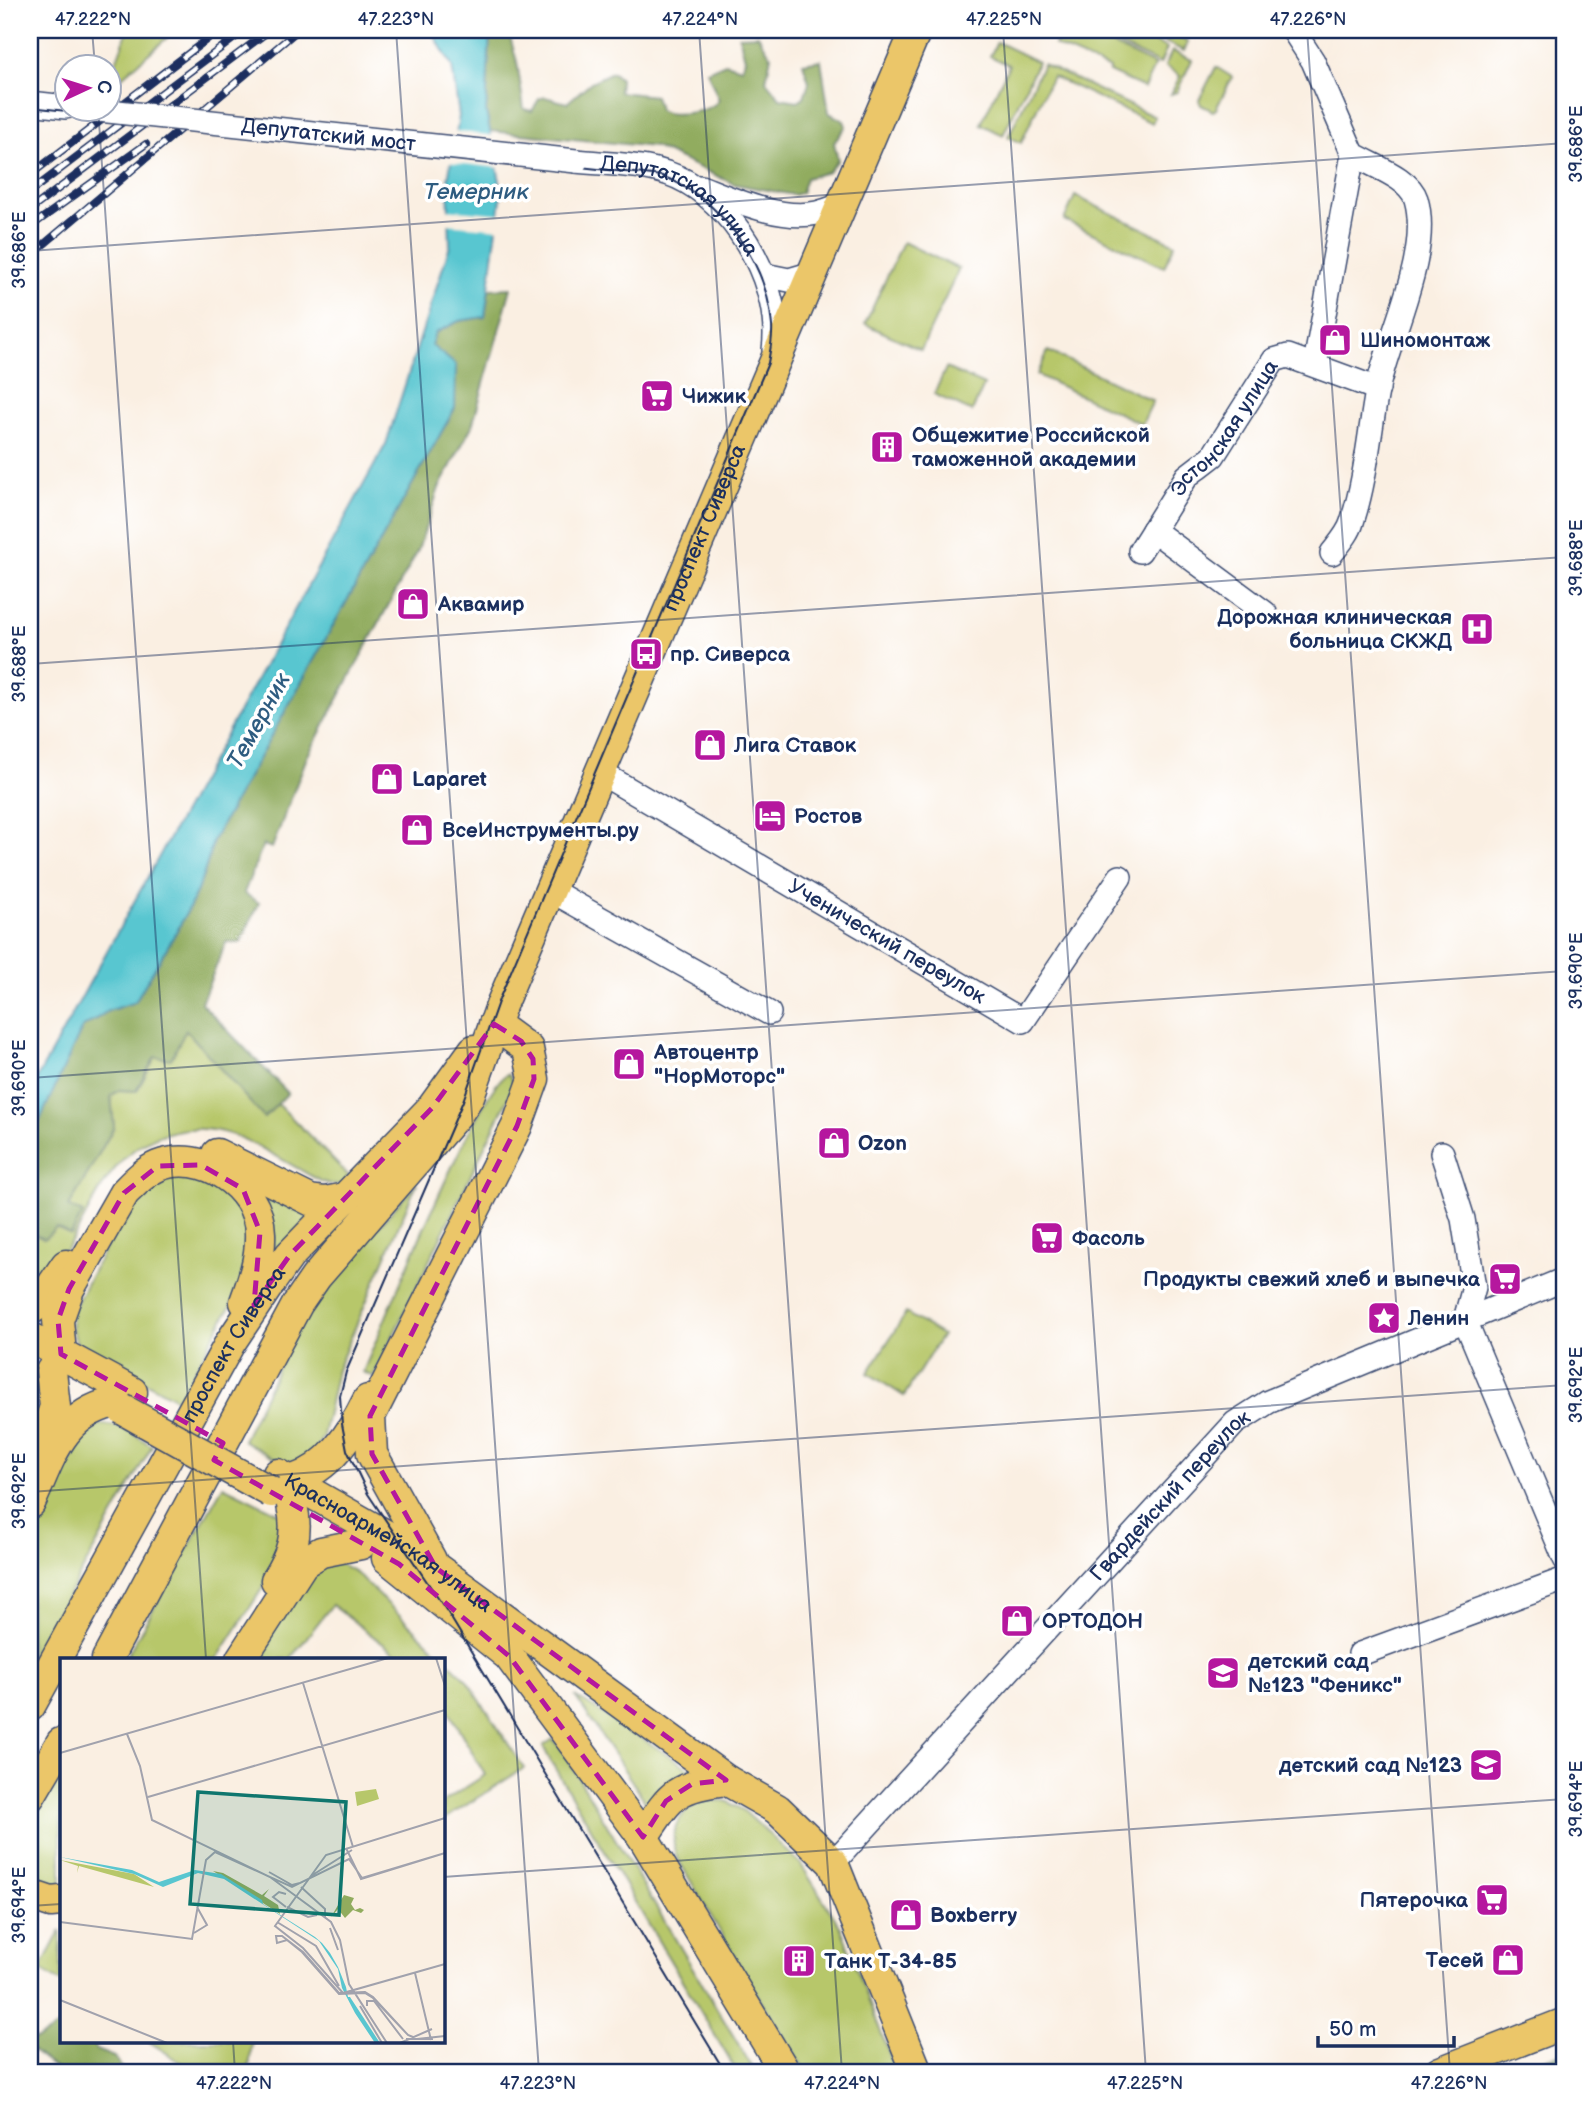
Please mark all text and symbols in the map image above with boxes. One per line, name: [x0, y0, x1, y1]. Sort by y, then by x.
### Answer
text: 47.222°N: [55, 9, 131, 30]
text: 47.223°N: [358, 9, 434, 30]
text: 47.224°N: [662, 9, 738, 30]
text: 47.225°N: [966, 9, 1042, 30]
text: 47.226°N: [1269, 9, 1347, 30]
north arrow: [52, 52, 122, 122]
text: С: [92, 80, 115, 94]
text: 39.686°E: [1566, 105, 1587, 183]
street label: Депутатский мост: [240, 113, 417, 156]
street label: Депутатская улица: [600, 151, 765, 261]
water label: Темерник: [423, 178, 529, 206]
text: 39.686°E: [9, 211, 30, 289]
shop icon: Шиномонтаж: [1316, 321, 1354, 359]
place label: Шиномонтаж: [1360, 328, 1490, 353]
street label: Эстонская улица: [1165, 355, 1284, 501]
supermarket icon: Чижик: [638, 377, 676, 415]
place label: Чижик: [682, 384, 747, 409]
place label: Общежитие Российской таможенной академии: [912, 423, 1150, 472]
building icon: Общежитие Российской таможенной академии: [868, 428, 906, 466]
street label: проспект Сиверса: [658, 440, 751, 615]
text: 39.688°E: [1566, 519, 1587, 597]
shop icon: Аквамир: [394, 585, 432, 623]
place label: Аквамир: [437, 592, 525, 617]
place label: Дорожная клиническая больница СКЖД: [1217, 605, 1452, 654]
hospital icon: Дорожная клиническая больница СКЖД: [1458, 610, 1496, 648]
text: 39.688°E: [9, 625, 30, 703]
bus stop icon: пр. Сиверса: [627, 635, 665, 673]
place label: пр. Сиверса: [670, 642, 791, 667]
water label: Темерник: [221, 668, 297, 774]
shop icon: Лига Ставок: [691, 726, 729, 764]
place label: Лига Ставок: [733, 733, 857, 758]
shop icon: Laparet: [368, 760, 406, 798]
place label: Laparet: [412, 767, 487, 792]
hotel icon: Ростов: [751, 797, 789, 835]
place label: Ростов: [794, 804, 863, 829]
shop icon: ВсеИнструменты.ру: [398, 811, 436, 849]
place label: ВсеИнструменты.ру: [442, 818, 639, 843]
street label: Ученический переулок: [784, 874, 990, 1009]
text: 39.690°E: [1566, 932, 1587, 1010]
text: 39.690°E: [9, 1039, 30, 1117]
place label: Автоцентр "НорМоторс": [653, 1040, 785, 1089]
shop icon: Автоцентр "НорМоторс": [610, 1045, 648, 1083]
shop icon: Ozon: [815, 1124, 853, 1162]
place label: Ozon: [858, 1131, 907, 1156]
supermarket icon: Фасоль: [1028, 1219, 1066, 1257]
place label: Фасоль: [1072, 1226, 1145, 1251]
supermarket icon: Продукты свежий хлеб и выпечка: [1486, 1260, 1524, 1298]
street label: проспект Сиверса: [176, 1261, 291, 1427]
place label: Продукты свежий хлеб и выпечка: [1143, 1267, 1481, 1292]
place icon: Ленин: [1365, 1299, 1403, 1337]
place label: Ленин: [1407, 1306, 1469, 1331]
text: 39.692°E: [1566, 1347, 1587, 1423]
street label: Гвардейский переулок: [1085, 1404, 1255, 1586]
text: 39.692°E: [9, 1453, 30, 1529]
street label: Красноармейская улица: [280, 1468, 498, 1618]
shop icon: ОРТОДОН: [998, 1602, 1036, 1640]
place label: ОРТОДОН: [1042, 1609, 1143, 1634]
place label: детский сад №123 "Феникс": [1247, 1649, 1402, 1698]
school or university icon: детский сад №123 "Феникс": [1204, 1654, 1242, 1692]
inset map: [60, 1658, 444, 2042]
school or university icon: детский сад №123: [1467, 1746, 1505, 1784]
place label: детский сад №123: [1278, 1753, 1462, 1778]
text: 39.694°E: [1566, 1760, 1587, 1837]
text: 39.694°E: [9, 1866, 30, 1943]
supermarket icon: Пятерочка: [1473, 1881, 1511, 1919]
place label: Пятерочка: [1360, 1888, 1469, 1913]
shop icon: Boxberry: [887, 1896, 925, 1934]
place label: Boxberry: [930, 1903, 1017, 1928]
shop icon: Тесей: [1489, 1941, 1527, 1979]
building icon: Танк Т-34-85: [780, 1942, 818, 1980]
place label: Тесей: [1425, 1948, 1484, 1973]
place label: Танк Т-34-85: [824, 1949, 957, 1974]
scale bar: [1318, 2004, 1455, 2048]
text: 50 m: [1329, 2017, 1376, 2042]
text: 47.222°N: [196, 2073, 272, 2094]
text: 47.223°N: [500, 2073, 576, 2094]
text: 47.224°N: [804, 2073, 880, 2094]
text: 47.225°N: [1107, 2073, 1183, 2094]
text: 47.226°N: [1410, 2073, 1488, 2094]

